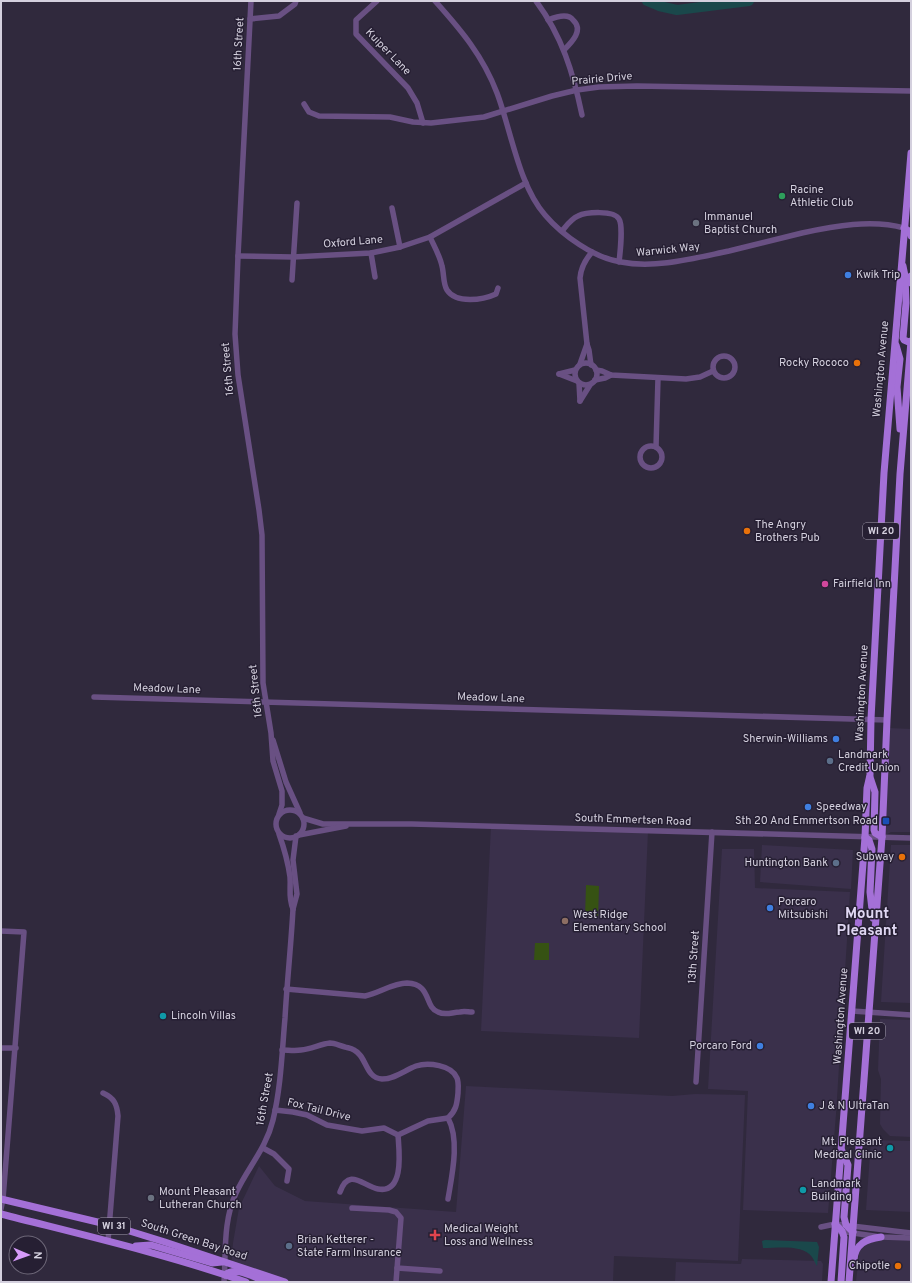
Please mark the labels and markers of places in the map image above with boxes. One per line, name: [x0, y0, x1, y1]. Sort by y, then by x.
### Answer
place label: Racine Athletic Club: [790, 183, 853, 210]
marker: Racine Athletic Club: [777, 191, 787, 201]
place label: Immanuel Baptist Church: [704, 210, 777, 237]
marker: Immanuel Baptist Church: [691, 218, 701, 228]
place label: Kwik Trip: [856, 268, 900, 282]
marker: Kwik Trip: [843, 270, 853, 280]
place label: Rocky Rococo: [779, 356, 849, 370]
marker: Rocky Rococo: [852, 358, 862, 368]
place label: The Angry Brothers Pub: [755, 518, 820, 545]
marker: The Angry Brothers Pub: [742, 526, 752, 536]
place label: Fairfield Inn: [833, 577, 891, 591]
marker: Fairfield Inn: [820, 579, 830, 589]
place label: Sherwin-Williams: [743, 732, 828, 746]
marker: Sherwin-Williams: [831, 734, 841, 744]
place label: Landmark Credit Union: [838, 748, 900, 775]
marker: Landmark Credit Union: [825, 756, 835, 766]
place label: Speedway: [816, 800, 867, 814]
marker: Speedway: [803, 802, 813, 812]
place label: Sth 20 And Emmertson Road: [735, 814, 878, 828]
marker: Sth 20 And Emmertson Road: [881, 816, 891, 826]
place label: Subway: [856, 850, 894, 864]
marker: Subway: [897, 852, 907, 862]
place label: Huntington Bank: [745, 856, 828, 870]
marker: Huntington Bank: [831, 858, 841, 868]
place label: Porcaro Mitsubishi: [778, 895, 828, 922]
marker: Porcaro Mitsubishi: [765, 903, 775, 913]
place label: West Ridge Elementary School: [573, 908, 666, 935]
marker: West Ridge Elementary School: [560, 916, 570, 926]
place label: Lincoln Villas: [171, 1009, 236, 1023]
marker: Lincoln Villas: [158, 1011, 168, 1021]
place label: Porcaro Ford: [689, 1039, 752, 1053]
marker: Porcaro Ford: [755, 1041, 765, 1051]
place label: J & N UltraTan: [819, 1099, 889, 1113]
marker: J & N UltraTan: [806, 1101, 816, 1111]
place label: Mt. Pleasant Medical Clinic: [814, 1135, 882, 1162]
marker: Mt. Pleasant Medical Clinic: [885, 1143, 895, 1153]
place label: Landmark Building: [811, 1177, 861, 1204]
place label: Mount Pleasant Lutheran Church: [159, 1185, 242, 1212]
marker: Landmark Building: [798, 1185, 808, 1195]
marker: Mount Pleasant Lutheran Church: [146, 1193, 156, 1203]
place label: Medical Weight Loss and Wellness: [444, 1222, 533, 1249]
marker: Medical Weight Loss and Wellness: [429, 1229, 441, 1241]
place label: Brian Ketterer - State Farm Insurance: [297, 1233, 402, 1260]
marker: Brian Ketterer - State Farm Insurance: [284, 1241, 294, 1251]
place label: Chipotle: [849, 1259, 890, 1273]
marker: Chipotle: [893, 1261, 903, 1271]

